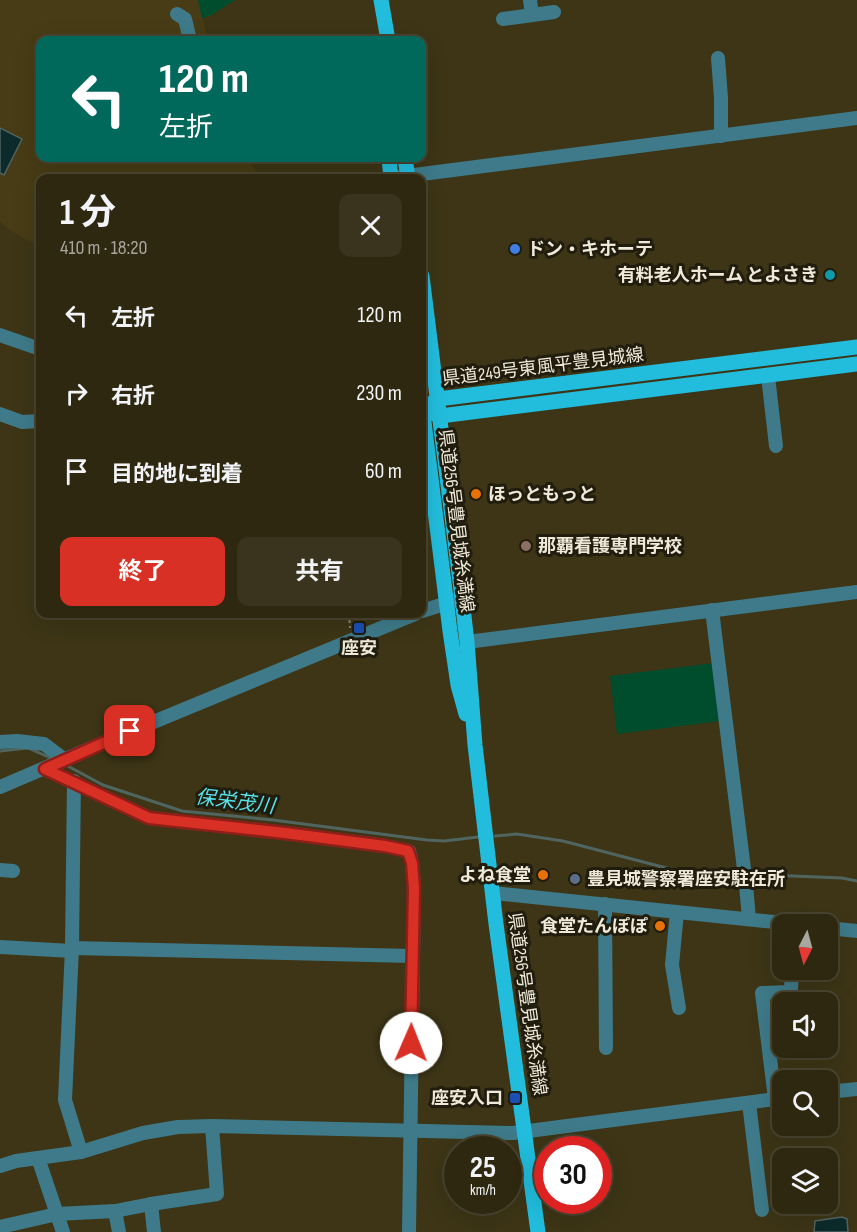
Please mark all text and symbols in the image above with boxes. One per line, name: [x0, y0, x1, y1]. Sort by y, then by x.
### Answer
text: 120 m: [159, 54, 249, 105]
icon: left: [60, 60, 138, 138]
text: 左折: [159, 112, 213, 144]
text: 1 分: [60, 192, 116, 235]
button: close: [339, 194, 402, 257]
text: 410 m · 18:20: [60, 236, 147, 260]
place label: ドン・キホーテ: [527, 239, 653, 260]
marker: ドン・キホーテ: [508, 242, 522, 256]
place label: 有料老人ホーム とよさき: [618, 265, 818, 286]
marker: 有料老人ホーム とよさき: [823, 268, 837, 282]
icon: left: [60, 299, 93, 332]
text: 120 m: [358, 302, 402, 329]
text: 左折: [111, 305, 155, 332]
street label: 県道249号東風平豊見城線: [441, 344, 645, 390]
icon: right: [60, 377, 93, 410]
text: 230 m: [356, 380, 402, 407]
text: 右折: [111, 383, 155, 410]
street label: 県道256号豊見城糸満線: [434, 428, 478, 614]
icon: arrive: [60, 455, 93, 488]
text: 60 m: [365, 458, 402, 485]
text: 目的地に到着: [111, 461, 243, 488]
place label: ほっともっと: [488, 484, 596, 505]
marker: ほっともっと: [469, 487, 483, 501]
place label: 那覇看護専門学校: [538, 536, 682, 557]
button: 終了: [60, 537, 225, 606]
button: 共有: [237, 537, 402, 606]
marker: 那覇看護専門学校: [519, 539, 533, 553]
marker: 座安: [352, 621, 366, 635]
place label: 座安: [341, 638, 377, 659]
pin: [104, 705, 155, 756]
icon: arrive: [113, 714, 146, 747]
water label: 保栄茂川: [194, 785, 278, 819]
place label: よね食堂: [459, 865, 531, 886]
marker: よね食堂: [536, 868, 550, 882]
place label: 豊見城警察署座安駐在所: [587, 869, 785, 890]
marker: 豊見城警察署座安駐在所: [568, 872, 582, 886]
street label: 県道256号豊見城糸満線: [504, 911, 550, 1097]
north arrow: [772, 914, 838, 980]
map controls: [772, 914, 838, 1214]
place label: 食堂たんぽぽ: [540, 916, 648, 937]
marker: 食堂たんぽぽ: [653, 919, 667, 933]
button: sound: [772, 992, 838, 1058]
position arrow: [379, 1011, 443, 1075]
button: search: [772, 1070, 838, 1136]
place label: 座安入口: [431, 1088, 503, 1109]
marker: 座安入口: [508, 1091, 522, 1105]
speed limit sign: 30: [534, 1136, 612, 1214]
button: layers: [772, 1148, 838, 1214]
text: 25: [470, 1150, 496, 1186]
text: km/h: [470, 1181, 496, 1200]

